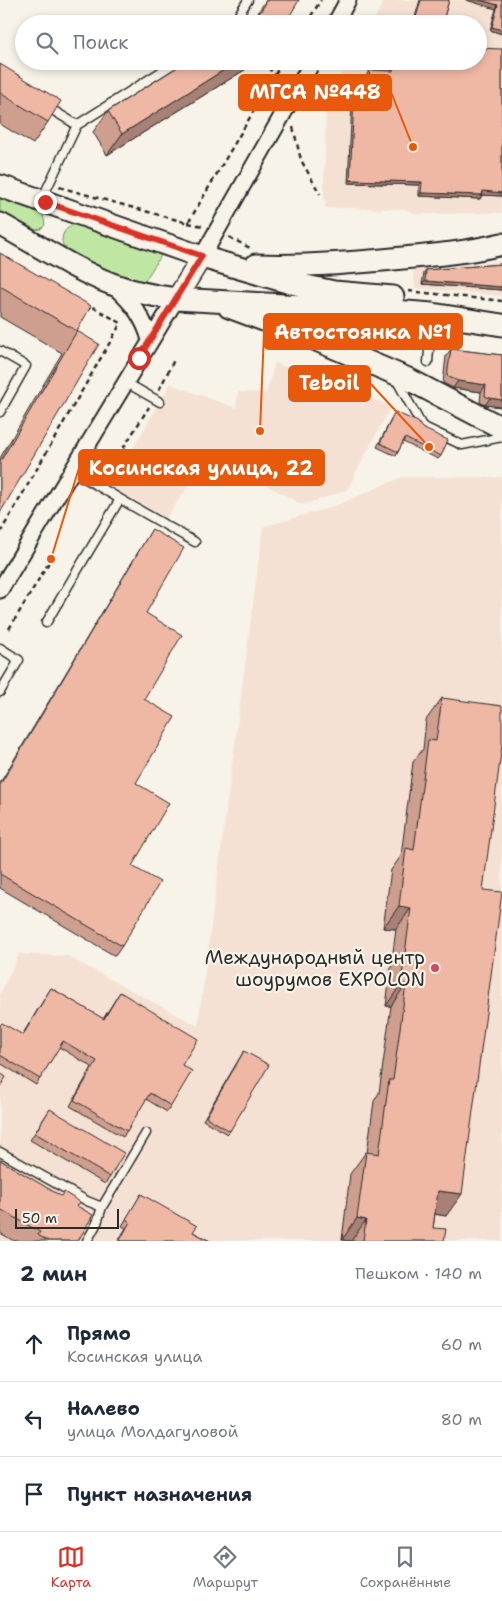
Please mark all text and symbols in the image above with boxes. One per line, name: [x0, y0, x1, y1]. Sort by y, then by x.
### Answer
search box: [15, 15, 487, 70]
icon: search: [33, 29, 61, 57]
text: Поиск: [73, 30, 128, 55]
callout: МГСА №448: [239, 75, 391, 110]
text: МГСА №448: [249, 79, 381, 105]
route end: [34, 191, 57, 214]
callout: Автостоянка №1: [264, 314, 462, 349]
text: Автостоянка №1: [274, 319, 452, 345]
route start: [128, 347, 151, 370]
callout: Teboil: [289, 366, 370, 401]
text: Teboil: [299, 370, 359, 396]
callout: Косинская улица, 22: [79, 450, 324, 485]
text: Косинская улица, 22: [89, 455, 313, 481]
place label: Международный центр шоурумов EXPOLON: [205, 945, 425, 992]
marker: Международный центр шоурумов EXPOLON: [429, 962, 441, 974]
scale bar: [15, 1206, 119, 1229]
text: 50 m: [22, 1209, 57, 1227]
text: 2 мин: [20, 1260, 87, 1288]
text: Пешком · 140 m: [355, 1263, 482, 1284]
text: Прямо: [67, 1321, 131, 1346]
icon: ahead: [20, 1330, 48, 1358]
text: 60 m: [441, 1334, 482, 1355]
text: Косинская улица: [67, 1346, 202, 1367]
text: Налево: [67, 1396, 140, 1421]
icon: left: [20, 1405, 48, 1433]
text: 80 m: [441, 1409, 482, 1430]
text: улица Молдагуловой: [67, 1421, 238, 1442]
icon: arrive: [20, 1480, 48, 1508]
text: Пункт назначения: [67, 1482, 252, 1507]
tab: Карта: [51, 1543, 91, 1591]
tab: Маршрут: [193, 1543, 258, 1591]
tab: Сохранённые: [360, 1543, 451, 1591]

